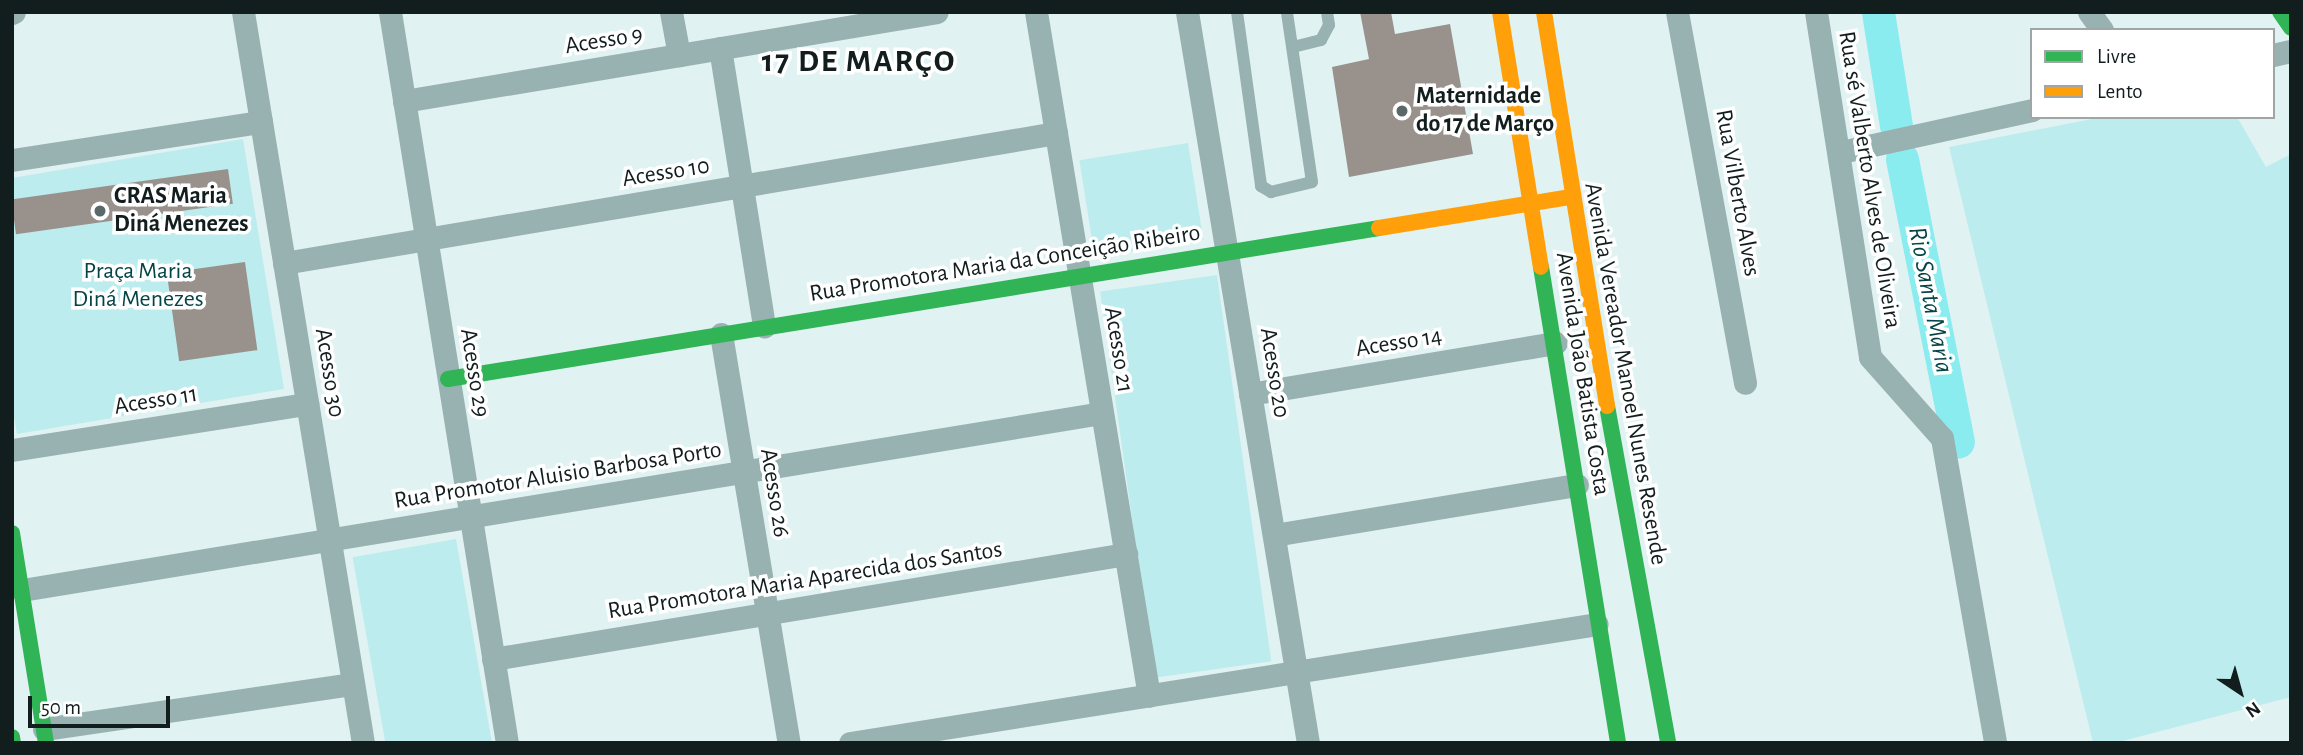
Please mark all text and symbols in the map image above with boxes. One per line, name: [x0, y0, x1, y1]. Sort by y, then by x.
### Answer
street label: Acesso 9: [563, 21, 645, 61]
legend: [2030, 28, 2275, 119]
street label: Rua sé Valberto Alves de Oliveira: [1831, 29, 1907, 331]
district label: 17 DE MARÇO: [763, 42, 955, 80]
text: Livre: [2097, 46, 2136, 67]
text: Lento: [2097, 81, 2143, 102]
place label: Maternidade do 17 de Março: [1416, 83, 1554, 139]
marker: Maternidade do 17 de Março: [1394, 103, 1410, 119]
street label: Rua Vilberto Alves: [1708, 107, 1766, 279]
street label: Acesso 10: [620, 152, 712, 194]
street label: Avenida Vereador Manoel Nunes Resende: [1577, 181, 1673, 567]
place label: CRAS Maria Diná Menezes: [114, 183, 248, 239]
marker: CRAS Maria Diná Menezes: [92, 203, 108, 219]
street label: Rua Promotora Maria da Conceição Ribeiro: [808, 219, 1202, 309]
water label: Rio Santa Maria: [1901, 224, 1959, 376]
street label: Avenida João Batista Costa: [1549, 250, 1615, 498]
park label: Praça Maria Diná Menezes: [72, 258, 204, 314]
street label: Acesso 21: [1097, 305, 1139, 395]
street label: Acesso 14: [1354, 322, 1444, 364]
street label: Acesso 30: [308, 326, 350, 420]
street label: Acesso 20: [1253, 326, 1295, 420]
street label: Acesso 29: [453, 327, 495, 419]
street label: Acesso 11: [112, 380, 200, 422]
street label: Rua Promotor Aluisio Barbosa Porto: [392, 436, 724, 516]
street label: Acesso 26: [753, 447, 795, 539]
street label: Rua Promotora Maria Aparecida dos Santos: [606, 536, 1004, 626]
north arrow: [2205, 657, 2275, 727]
scale bar: [32, 682, 173, 726]
text: 50 m: [41, 697, 81, 718]
text: N: [2242, 698, 2264, 721]

